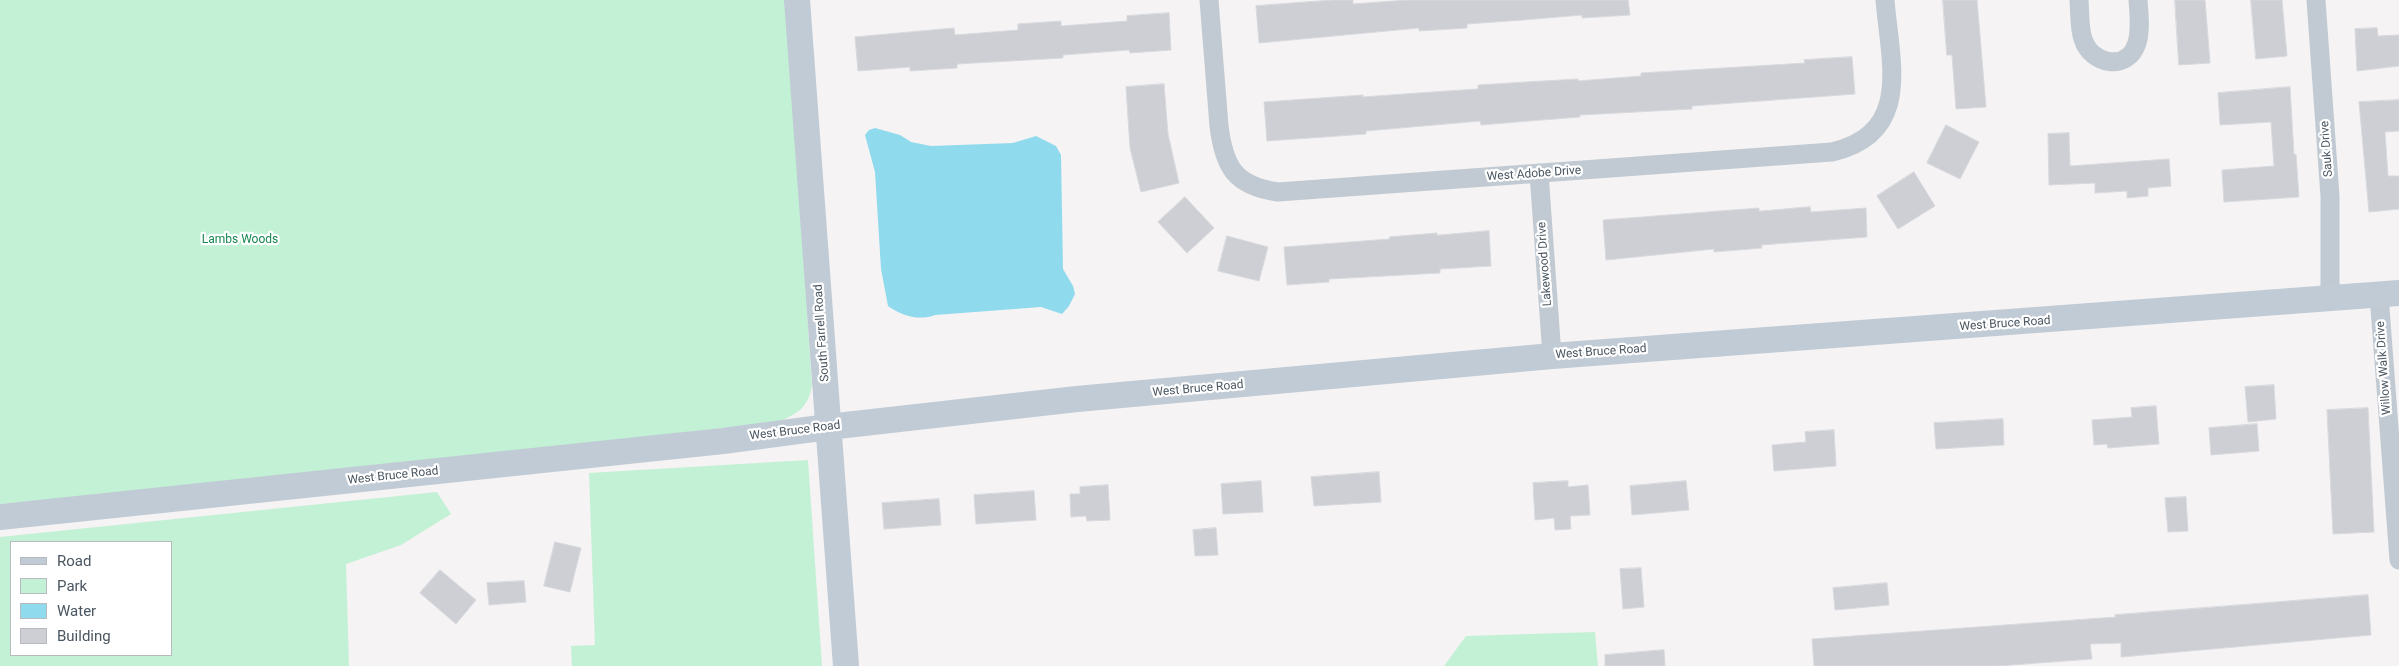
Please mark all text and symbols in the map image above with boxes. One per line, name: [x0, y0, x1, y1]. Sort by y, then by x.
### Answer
street label: Sauk Drive: [2318, 120, 2336, 178]
street label: West Adobe Drive: [1486, 164, 1582, 184]
street label: Lakewood Drive: [1535, 221, 1555, 307]
park label: Lambs Woods: [202, 233, 278, 247]
street label: South Farrell Road: [811, 284, 833, 382]
street label: West Bruce Road: [1959, 314, 2051, 334]
street label: Willow Walk Drive: [2374, 321, 2394, 415]
street label: West Bruce Road: [1555, 342, 1647, 362]
street label: West Bruce Road: [1152, 378, 1244, 400]
street label: West Bruce Road: [749, 418, 841, 444]
street label: West Bruce Road: [347, 464, 439, 488]
legend: [10, 541, 172, 656]
text: Road: [57, 552, 91, 570]
text: Park: [57, 577, 87, 595]
text: Water: [57, 602, 96, 620]
text: Building: [57, 627, 111, 645]

